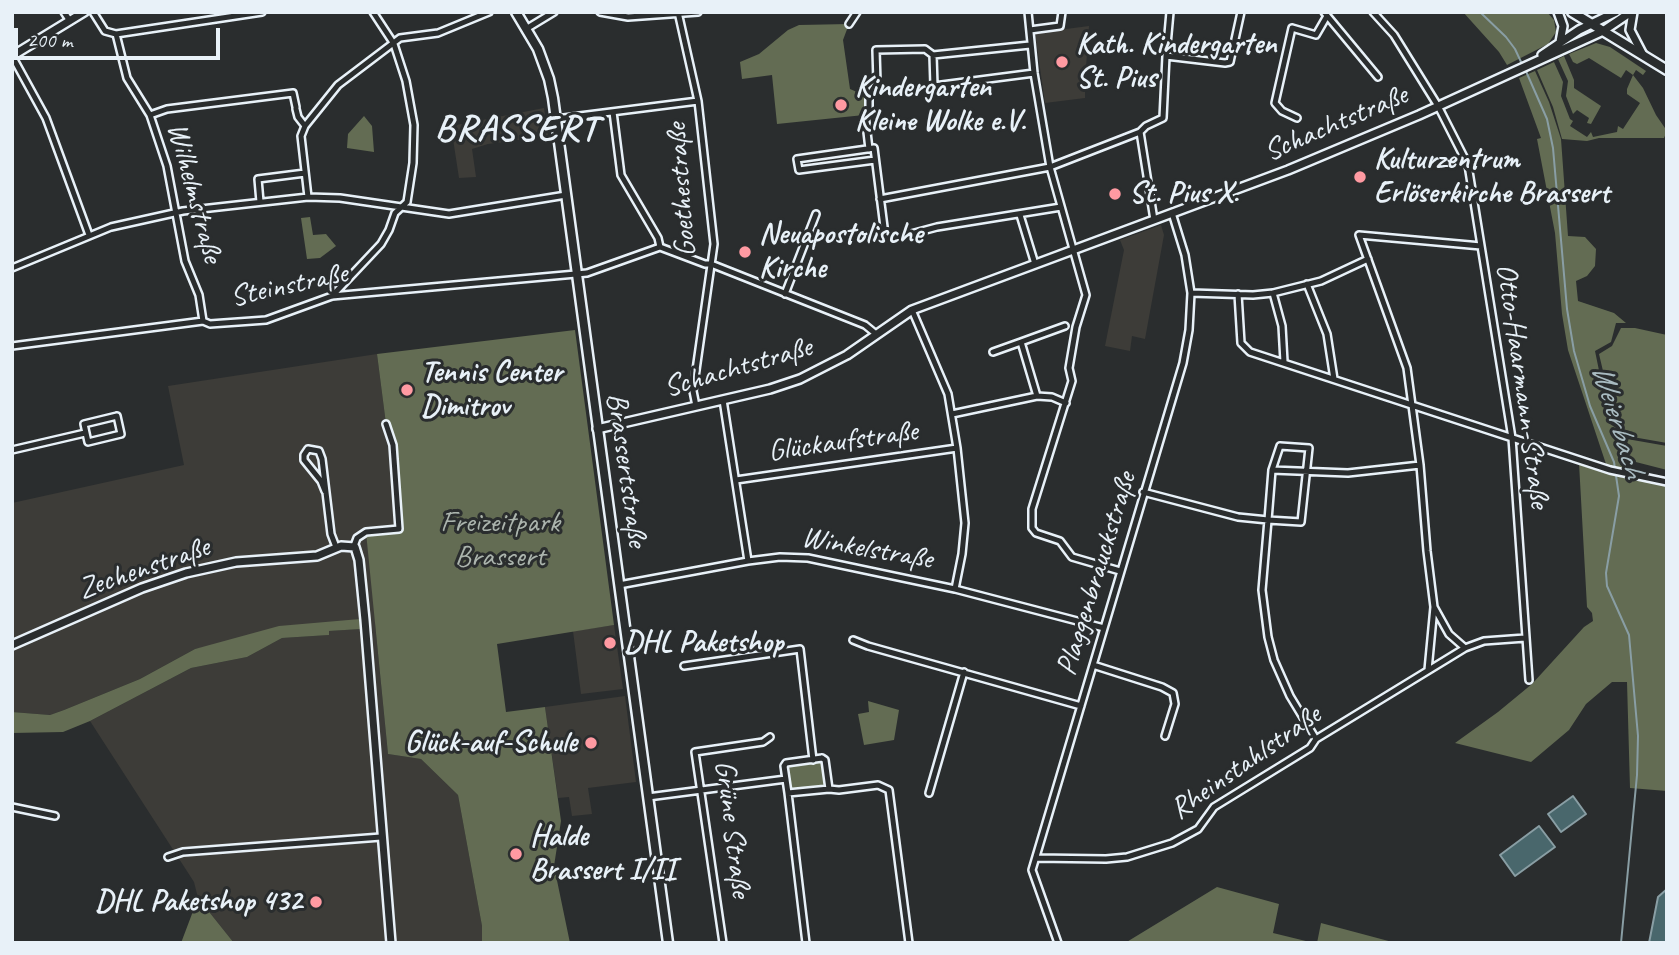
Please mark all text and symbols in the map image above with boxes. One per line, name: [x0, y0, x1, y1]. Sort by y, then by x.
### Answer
scale bar: [18, 14, 224, 58]
text: 200 m: [27, 27, 72, 53]
place label: Kath. Kindergarten St. Pius: [1076, 27, 1277, 97]
marker: Kath. Kindergarten St. Pius: [1054, 54, 1070, 70]
place label: Kindergarten Kleine Wolke e.V.: [855, 70, 1026, 140]
street label: Schachtstraße: [1259, 78, 1413, 170]
marker: Kindergarten Kleine Wolke e.V.: [833, 97, 849, 113]
district label: BRASSERT: [436, 108, 598, 152]
street label: Wilhelmstraße: [158, 119, 230, 267]
street label: Goethestraße: [659, 122, 705, 258]
place label: Kulturzentrum Erlöserkirche Brassert: [1374, 142, 1609, 212]
marker: Kulturzentrum Erlöserkirche Brassert: [1352, 169, 1368, 185]
place label: St. Pius X.: [1129, 176, 1238, 212]
marker: St. Pius X.: [1107, 186, 1123, 202]
place label: Neuapostolische Kirche: [759, 217, 922, 288]
marker: Neuapostolische Kirche: [737, 244, 753, 260]
street label: Steinstraße: [227, 256, 351, 316]
street label: Otto-Haarmann-Straße: [1487, 261, 1557, 511]
street label: Schachtstraße: [660, 330, 816, 406]
place label: Tennis Center Dimitrov: [421, 355, 562, 426]
water label: Weierbach: [1582, 360, 1652, 482]
marker: Tennis Center Dimitrov: [399, 382, 415, 398]
street label: Brassertstraße: [597, 391, 655, 549]
street label: Glückaufstraße: [766, 414, 920, 470]
street label: Plaggenbrauckstraße: [1049, 468, 1145, 680]
park label: Freizeitpark Brassert: [440, 505, 560, 576]
street label: Winkelstraße: [799, 520, 935, 578]
street label: Zechenstraße: [74, 530, 214, 608]
place label: DHL Paketshop: [624, 625, 783, 661]
marker: DHL Paketshop: [602, 635, 618, 651]
street label: Rheinstahlstraße: [1164, 698, 1328, 828]
place label: Glück-auf-Schule: [405, 725, 577, 761]
marker: Glück-auf-Schule: [583, 735, 599, 751]
street label: Grüne Straße: [706, 758, 758, 900]
place label: Halde Brassert I/II: [530, 819, 676, 890]
marker: Halde Brassert I/II: [508, 846, 524, 862]
place label: DHL Paketshop 432: [95, 884, 302, 920]
marker: DHL Paketshop 432: [308, 894, 324, 910]

